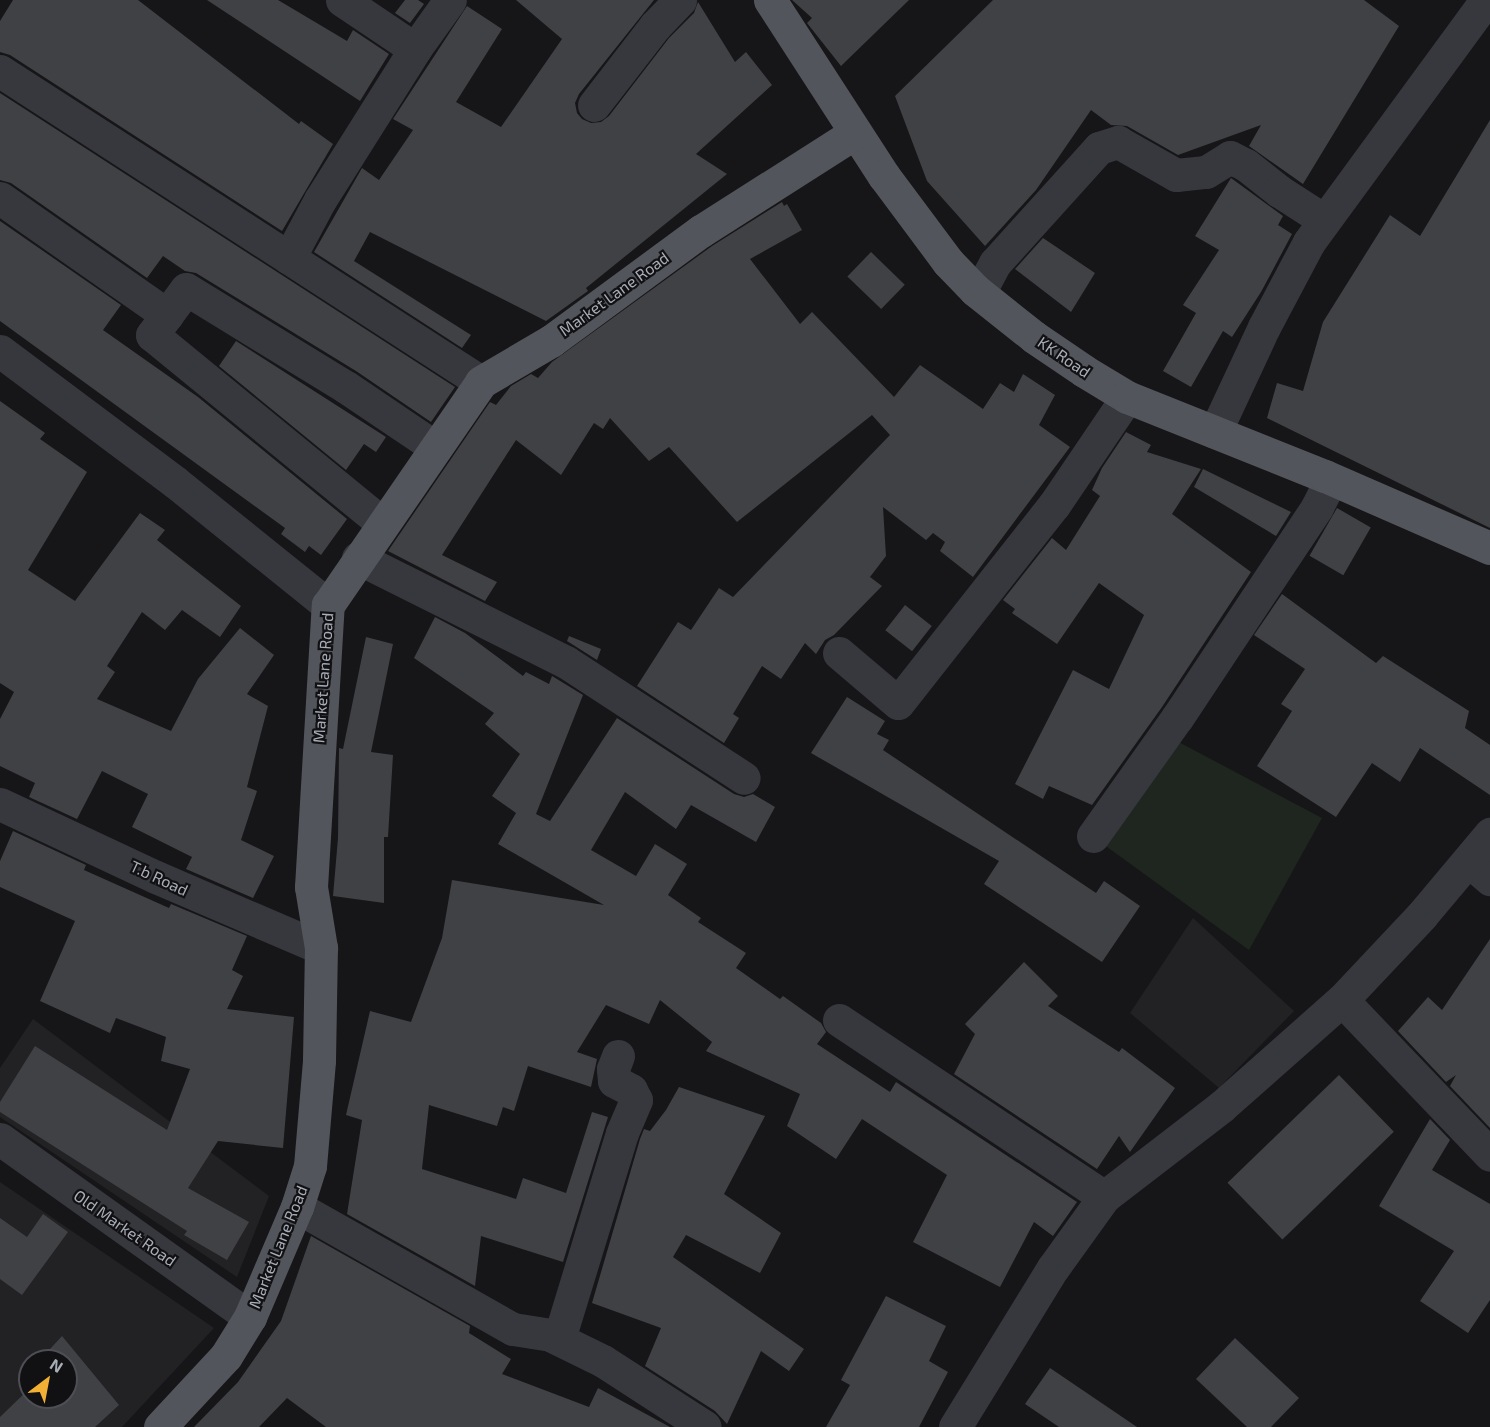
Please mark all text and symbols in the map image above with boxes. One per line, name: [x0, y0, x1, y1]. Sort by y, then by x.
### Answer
street label: Market Lane Road: [555, 248, 673, 340]
street label: KK Road: [1034, 332, 1094, 382]
street label: Market Lane Road: [309, 612, 337, 744]
street label: T.b Road: [127, 856, 191, 900]
street label: Market Lane Road: [245, 1183, 311, 1311]
street label: Old Market Road: [70, 1186, 180, 1270]
north arrow: [18, 1349, 78, 1409]
text: N: [47, 1354, 67, 1376]

